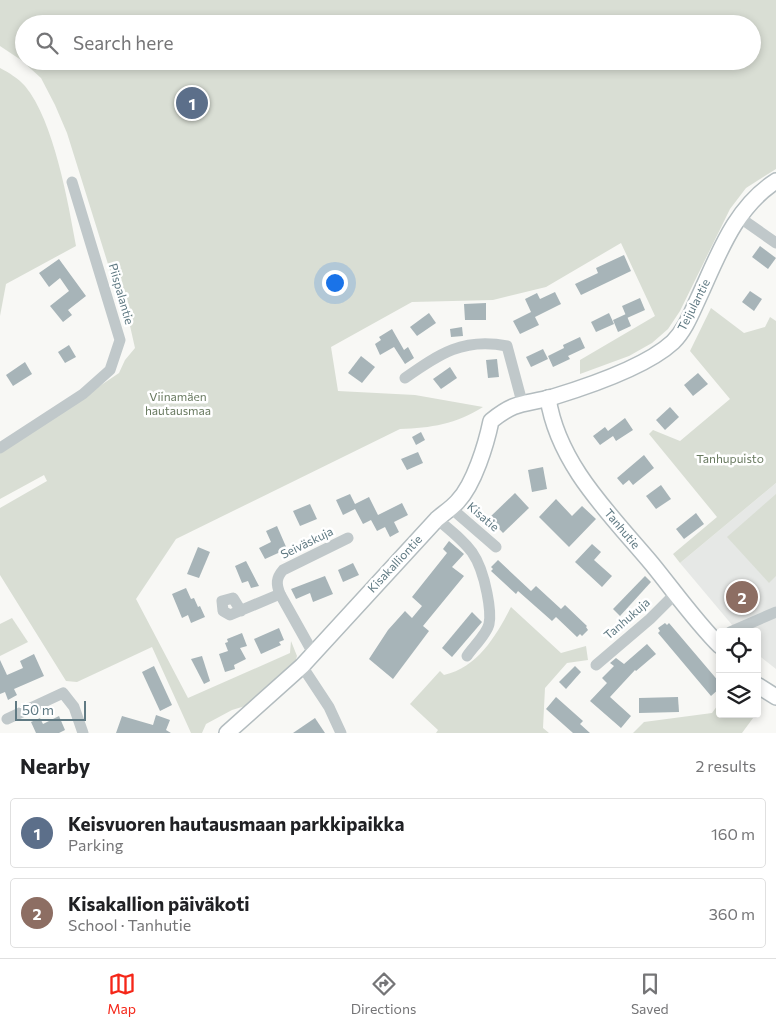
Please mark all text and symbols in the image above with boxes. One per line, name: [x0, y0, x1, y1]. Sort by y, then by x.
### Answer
search box: [15, 15, 761, 70]
icon: search: [33, 29, 61, 57]
text: Search here: [73, 31, 173, 54]
pin: 1: [176, 84, 208, 122]
street label: Piispalantie: [107, 261, 137, 326]
your location: [322, 270, 348, 296]
street label: Teijulantie: [674, 276, 712, 333]
park label: Viinamäen hautausmaa: [145, 389, 211, 417]
park label: Tanhupuisto: [696, 451, 764, 465]
street label: Kisatie: [465, 499, 502, 534]
street label: Tanhutie: [602, 506, 643, 551]
street label: Seiväskuja: [278, 523, 335, 561]
street label: Kisakalliontie: [364, 532, 424, 595]
pin: 2: [726, 578, 758, 616]
street label: Tanhukuja: [601, 595, 652, 642]
map controls: [716, 628, 761, 718]
button: locate: [716, 628, 761, 673]
button: layers: [716, 673, 761, 718]
scale bar: [15, 698, 86, 721]
text: 50 m: [22, 701, 54, 718]
text: Nearby: [20, 753, 90, 778]
text: 2 results: [695, 756, 756, 775]
text: Keisvuoren hautausmaan parkkipaikka: [68, 812, 405, 835]
text: 1: [33, 824, 41, 843]
text: 160 m: [711, 824, 755, 843]
text: Parking: [68, 835, 123, 854]
text: Kisakallion päiväkoti: [68, 892, 249, 915]
text: 2: [32, 904, 42, 923]
text: 360 m: [709, 904, 755, 923]
text: School · Tanhutie: [68, 915, 191, 934]
tab: Map: [107, 970, 136, 1017]
tab: Directions: [351, 970, 416, 1017]
tab: Saved: [631, 970, 669, 1017]

